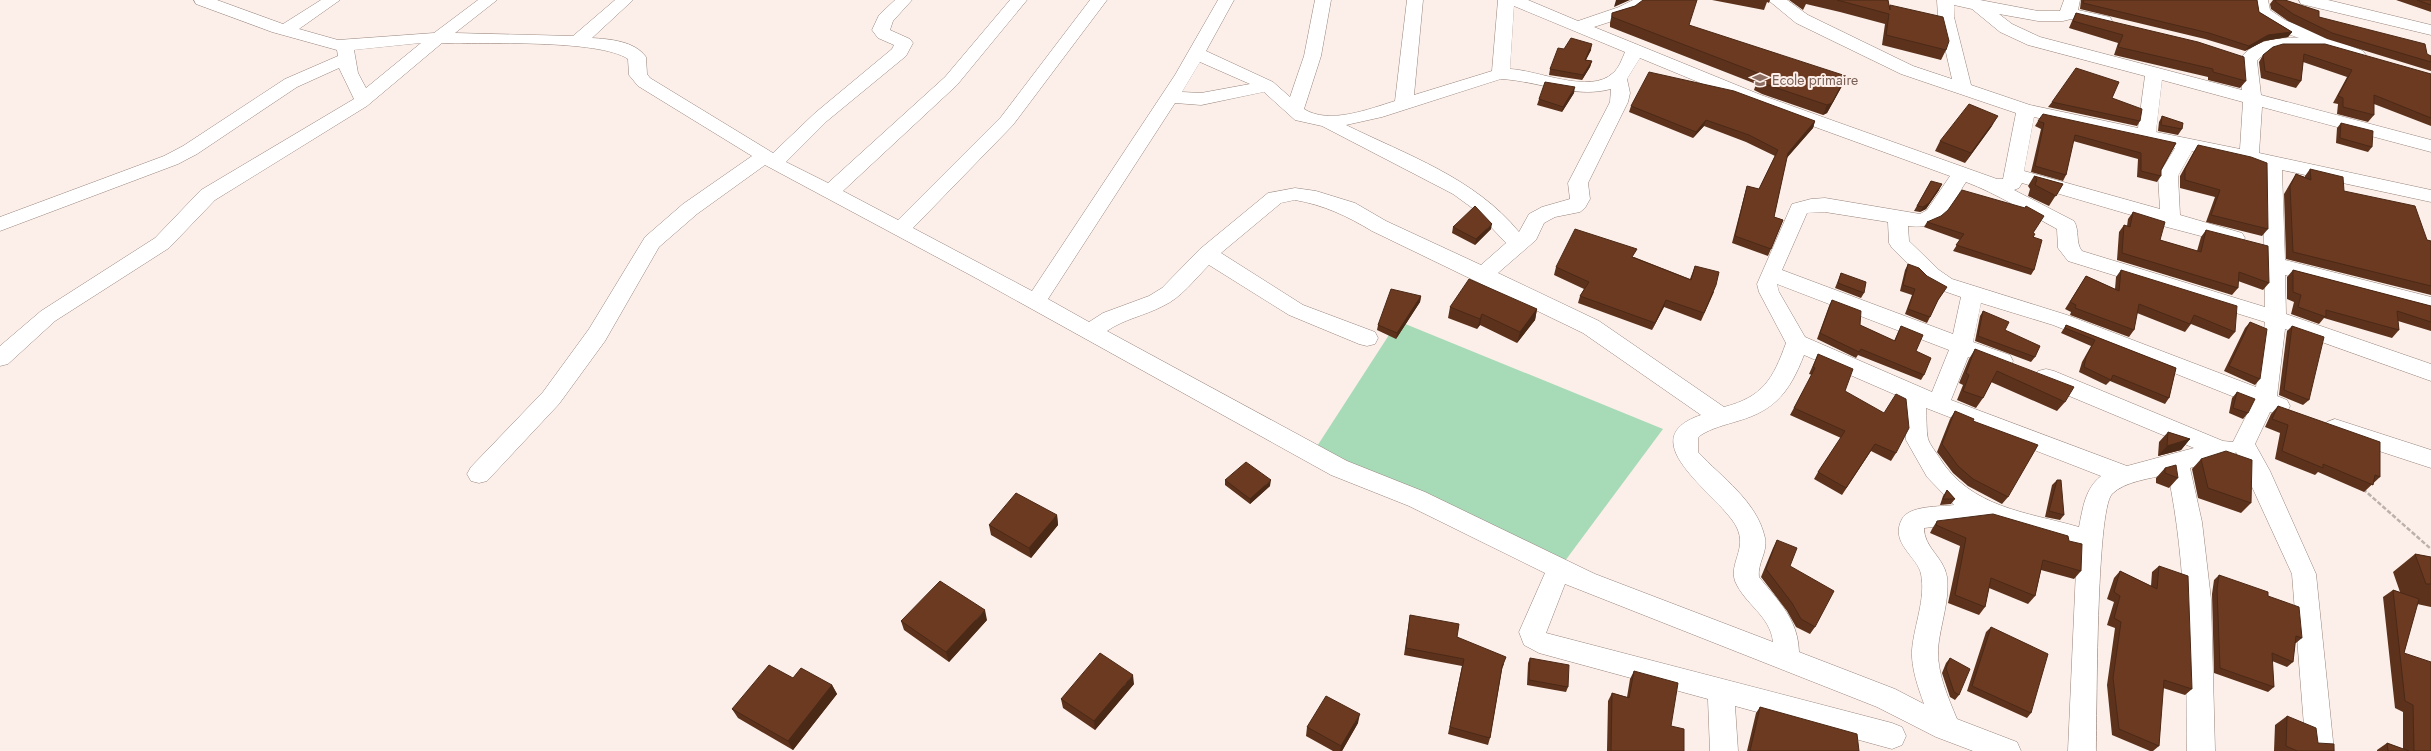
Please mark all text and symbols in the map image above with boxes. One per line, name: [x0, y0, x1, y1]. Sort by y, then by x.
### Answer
place label: Ecole primaire: [1772, 70, 1858, 90]
school or university icon: Ecole primaire: [1751, 71, 1769, 89]

